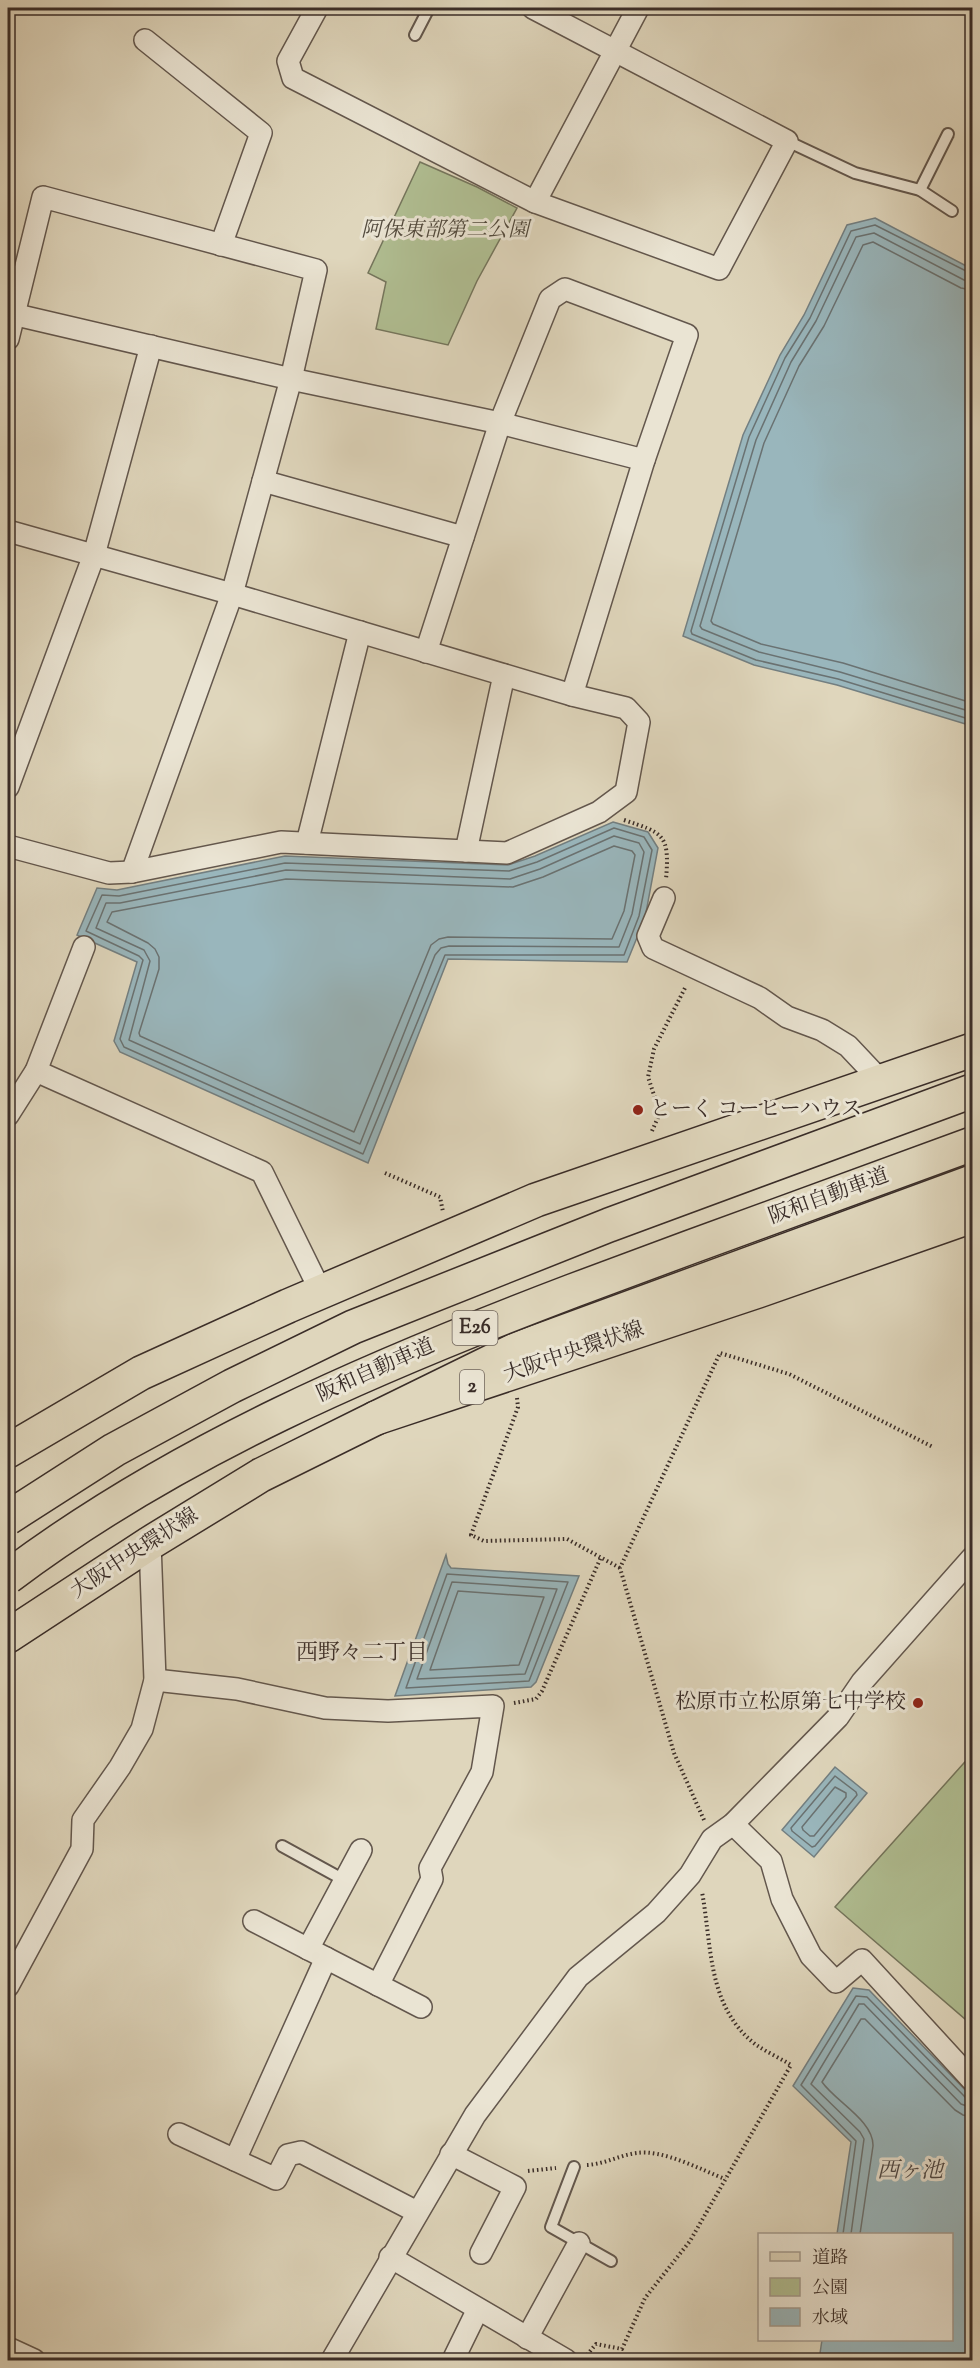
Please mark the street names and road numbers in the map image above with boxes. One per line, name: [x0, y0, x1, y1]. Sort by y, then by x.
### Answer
street label: 阪和自動車道: [765, 1161, 893, 1233]
road number: E26: [452, 1311, 498, 1345]
street label: 大阪中央環状線: [500, 1315, 648, 1391]
street label: 阪和自動車道: [312, 1332, 440, 1410]
road number: 2: [460, 1370, 484, 1404]
street label: 大阪中央環状線: [65, 1501, 205, 1607]

